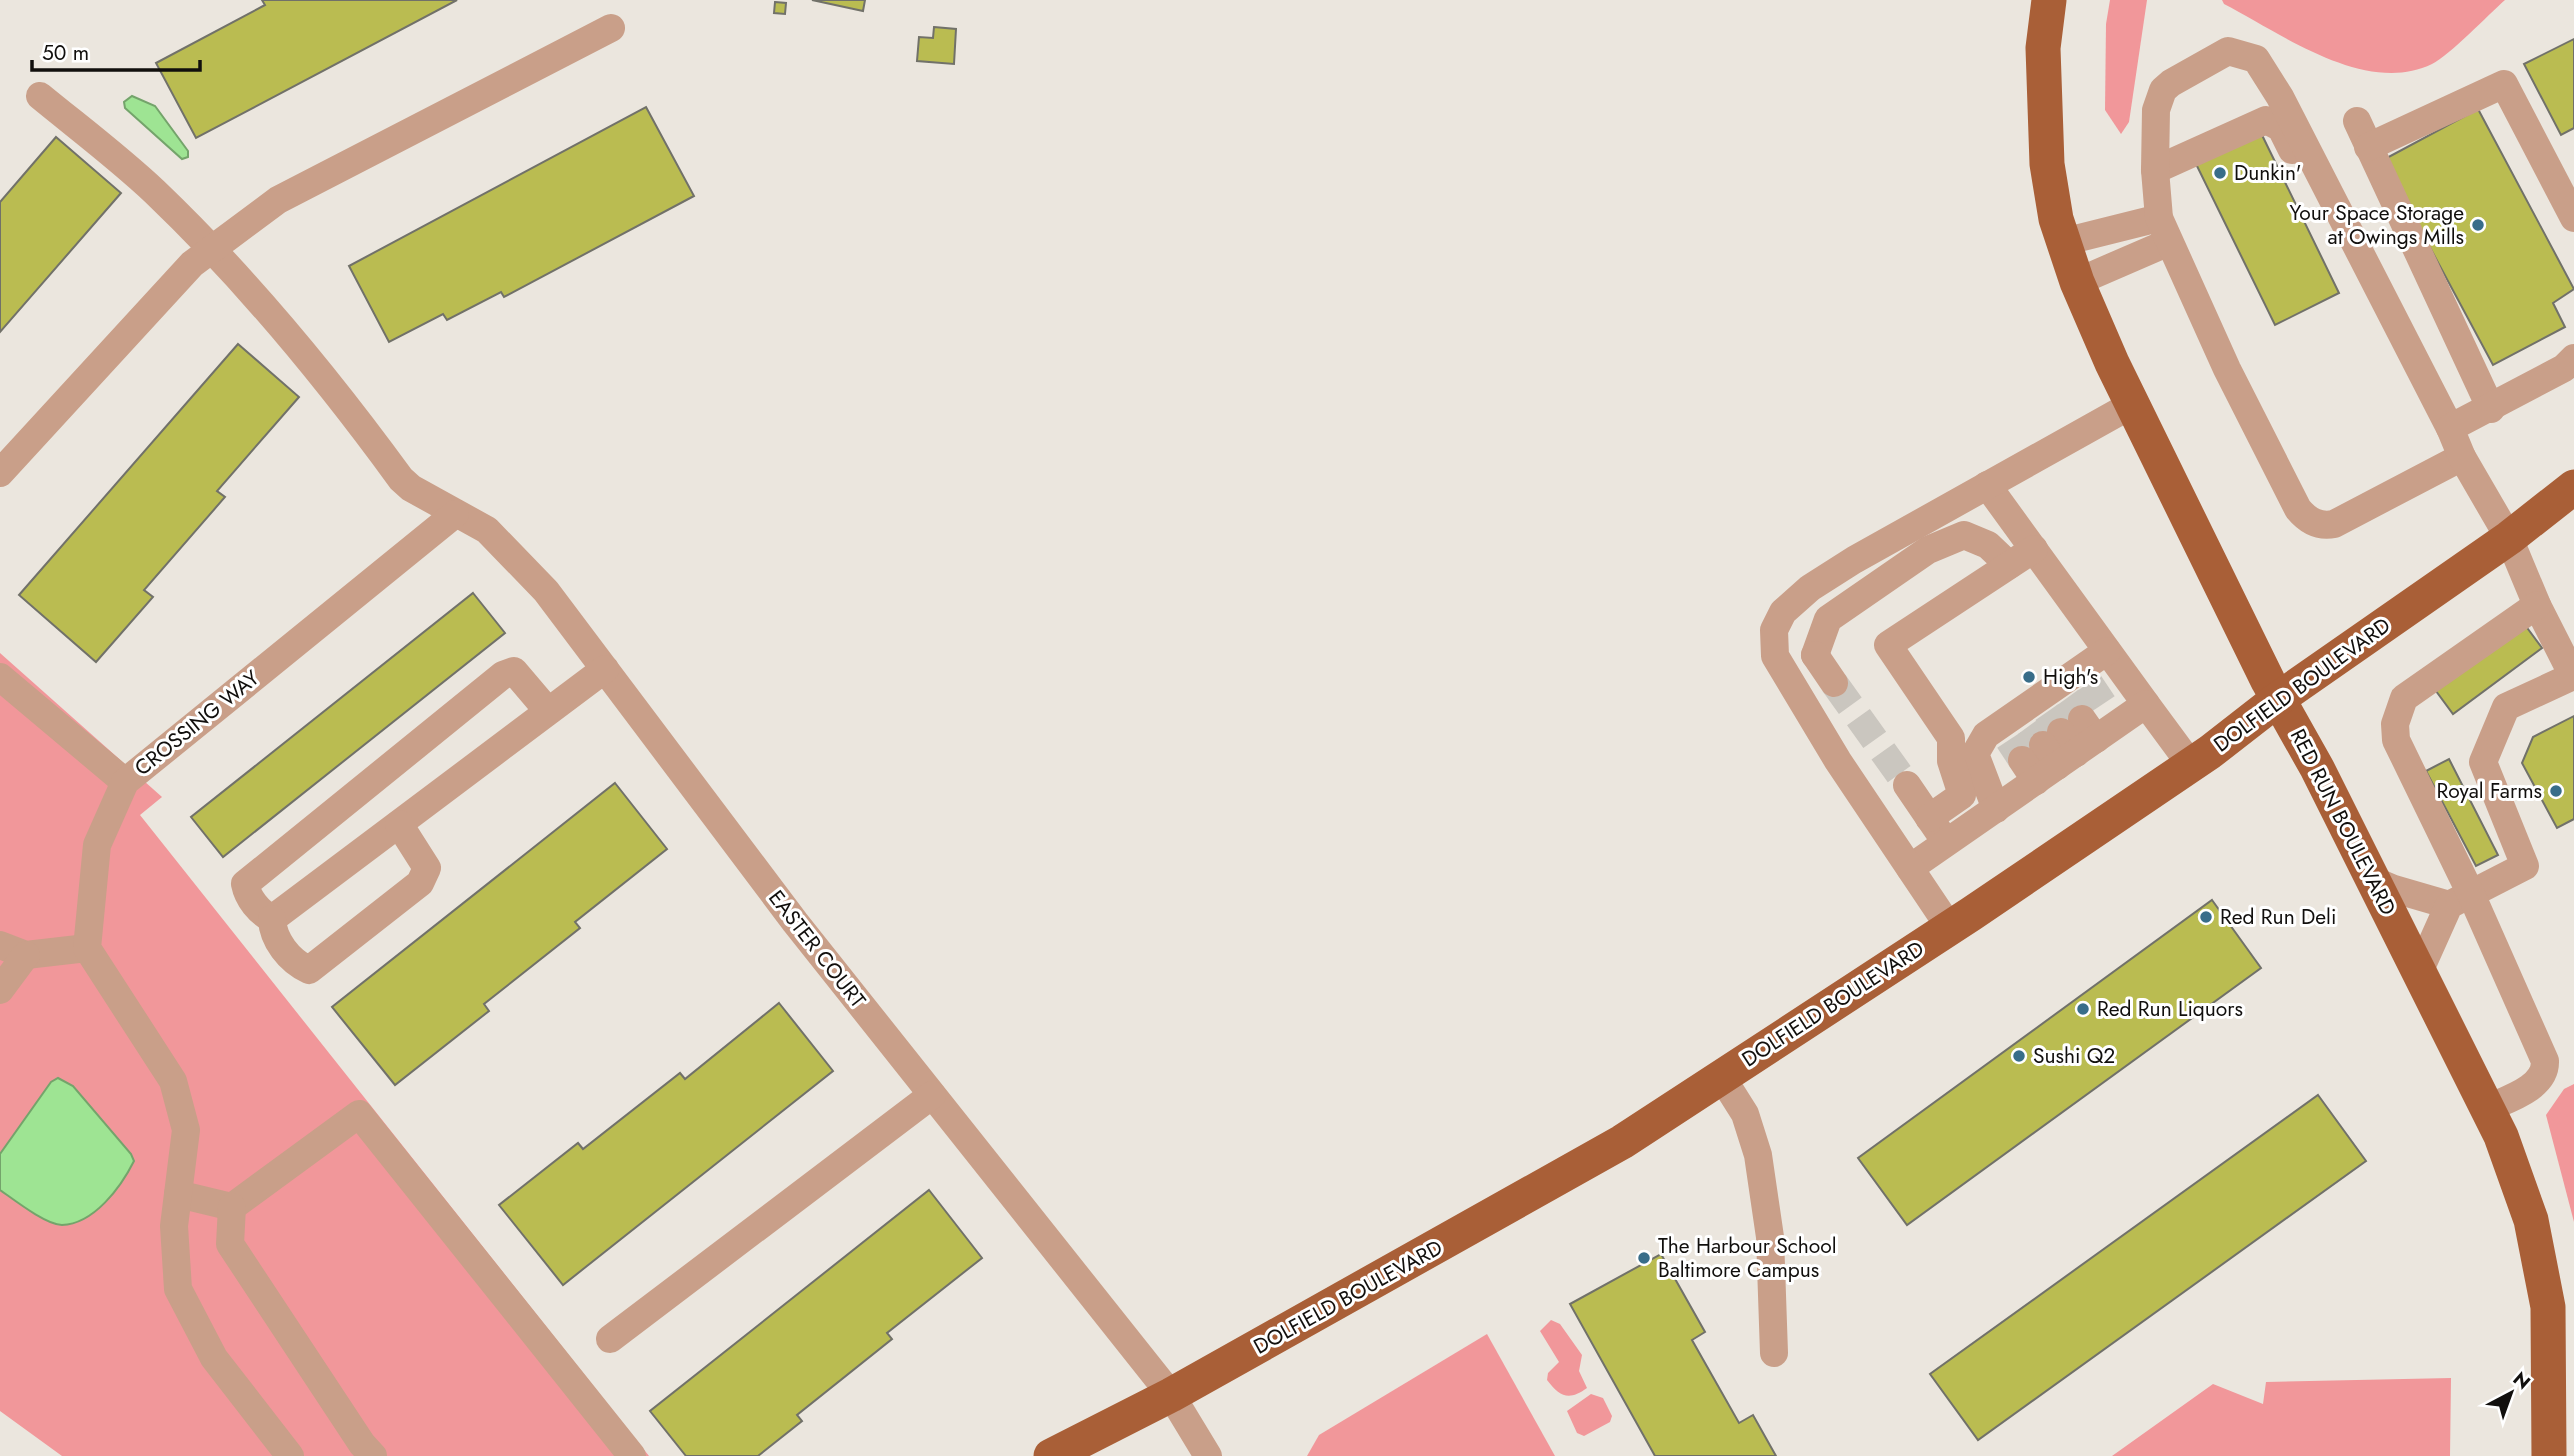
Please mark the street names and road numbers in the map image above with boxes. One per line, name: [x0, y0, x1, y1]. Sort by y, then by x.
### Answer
street label: DOLFIELD BOULEVARD: [2208, 611, 2396, 759]
street label: CROSSING WAY: [128, 663, 266, 783]
street label: RED RUN BOULEVARD: [2283, 724, 2403, 920]
street label: EASTER COURT: [761, 884, 873, 1014]
street label: DOLFIELD BOULEVARD: [1736, 934, 1930, 1074]
street label: DOLFIELD BOULEVARD: [1248, 1233, 1448, 1361]

